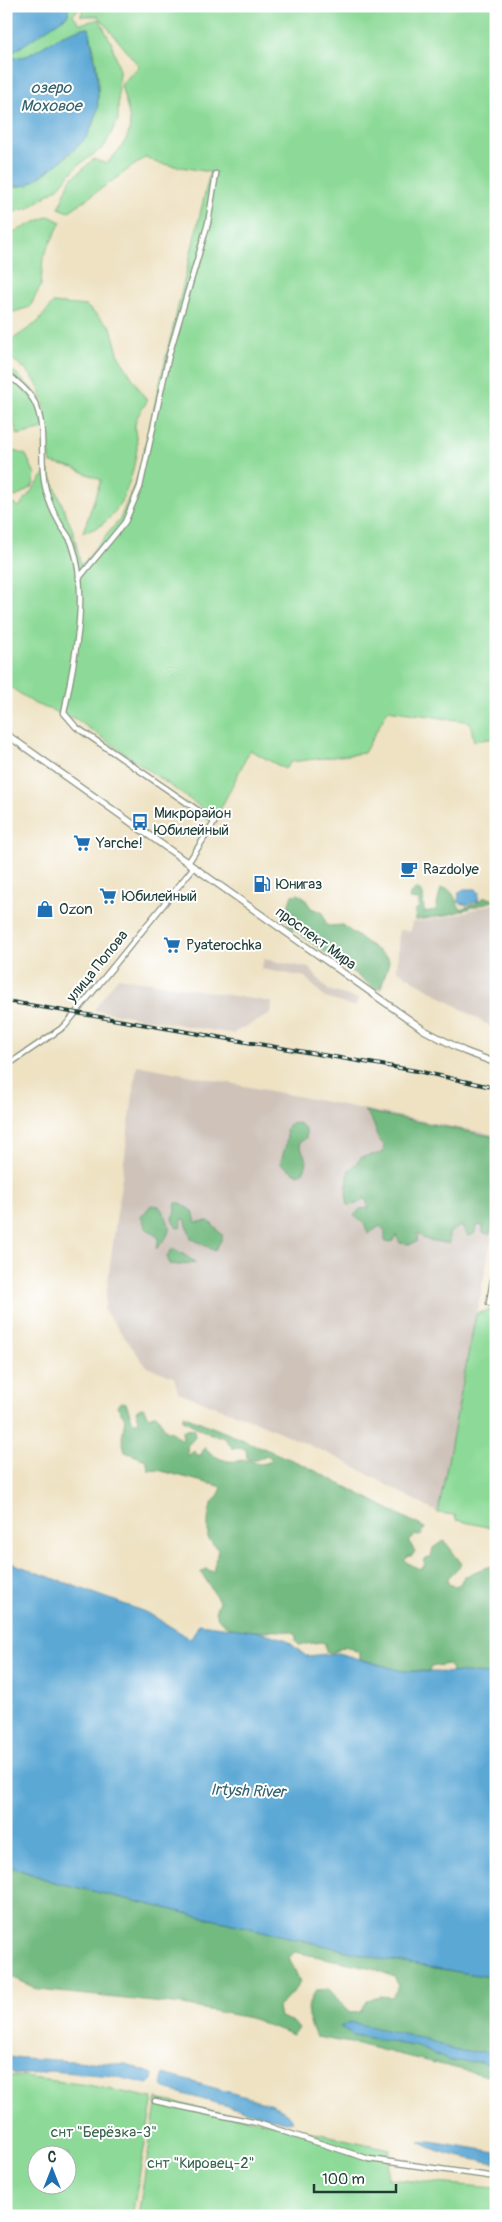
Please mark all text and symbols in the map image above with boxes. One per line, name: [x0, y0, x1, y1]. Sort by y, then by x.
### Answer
water label: озеро Моховое: [20, 78, 84, 116]
place label: Микрорайон Юбилейный: [154, 804, 231, 840]
bus stop icon: Микрорайон Юбилейный: [130, 812, 150, 832]
supermarket icon: Yarche!: [72, 833, 92, 853]
place label: Yarche!: [95, 834, 143, 853]
cafe icon: Razdolye: [399, 859, 419, 879]
place label: Razdolye: [423, 860, 479, 879]
fuel station icon: Юнигаз: [252, 874, 272, 894]
place label: Юнигаз: [276, 875, 322, 894]
supermarket icon: Юбилейный: [98, 886, 118, 906]
place label: Юбилейный: [122, 887, 197, 906]
shop icon: Ozon: [35, 899, 55, 919]
place label: Ozon: [59, 900, 93, 919]
street label: проспект Мира: [272, 903, 360, 974]
street label: улица Попова: [62, 926, 132, 1007]
supermarket icon: Pyaterochka: [162, 935, 182, 955]
place label: Pyaterochka: [186, 936, 262, 955]
water label: Irtysh River: [210, 1780, 288, 1802]
park label: снт "Берёзка-3": [51, 2123, 157, 2142]
north arrow: [28, 2144, 78, 2194]
text: С: [48, 2149, 57, 2166]
park label: снт "Кировец-2": [147, 2154, 255, 2173]
scale bar: [314, 2162, 397, 2194]
text: 100 m: [322, 2170, 365, 2189]

